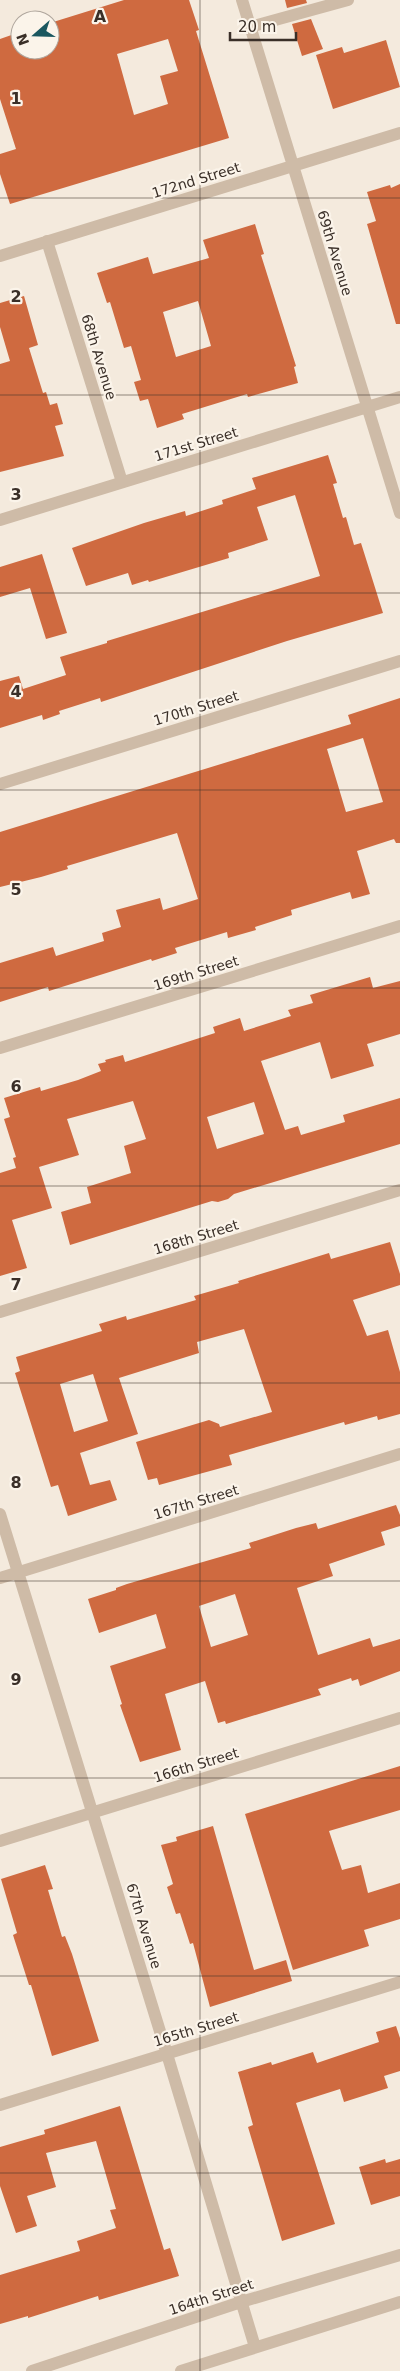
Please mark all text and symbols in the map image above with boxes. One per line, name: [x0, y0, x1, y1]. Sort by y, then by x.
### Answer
text: A: [94, 7, 107, 26]
north arrow: [10, 10, 60, 60]
scale bar: [230, 10, 296, 42]
text: 20 m: [238, 18, 276, 36]
text: N: [13, 31, 32, 48]
text: 1: [10, 89, 22, 108]
street label: 172nd Street: [150, 159, 243, 201]
street label: 69th Avenue: [314, 208, 356, 298]
text: 2: [10, 287, 22, 306]
street label: 68th Avenue: [78, 312, 120, 402]
street label: 171st Street: [152, 424, 240, 464]
text: 3: [10, 485, 22, 504]
text: 4: [10, 682, 22, 701]
street label: 170th Street: [152, 687, 241, 729]
text: 5: [10, 880, 22, 899]
street label: 169th Street: [152, 952, 241, 994]
text: 6: [10, 1077, 22, 1096]
street label: 168th Street: [152, 1216, 241, 1258]
text: 7: [10, 1275, 22, 1294]
text: 8: [10, 1473, 22, 1492]
street label: 167th Street: [152, 1481, 241, 1523]
text: 9: [10, 1670, 22, 1689]
street label: 166th Street: [152, 1744, 241, 1786]
street label: 67th Avenue: [123, 1881, 165, 1971]
street label: 165th Street: [152, 2008, 241, 2050]
street label: 164th Street: [167, 2276, 256, 2318]

